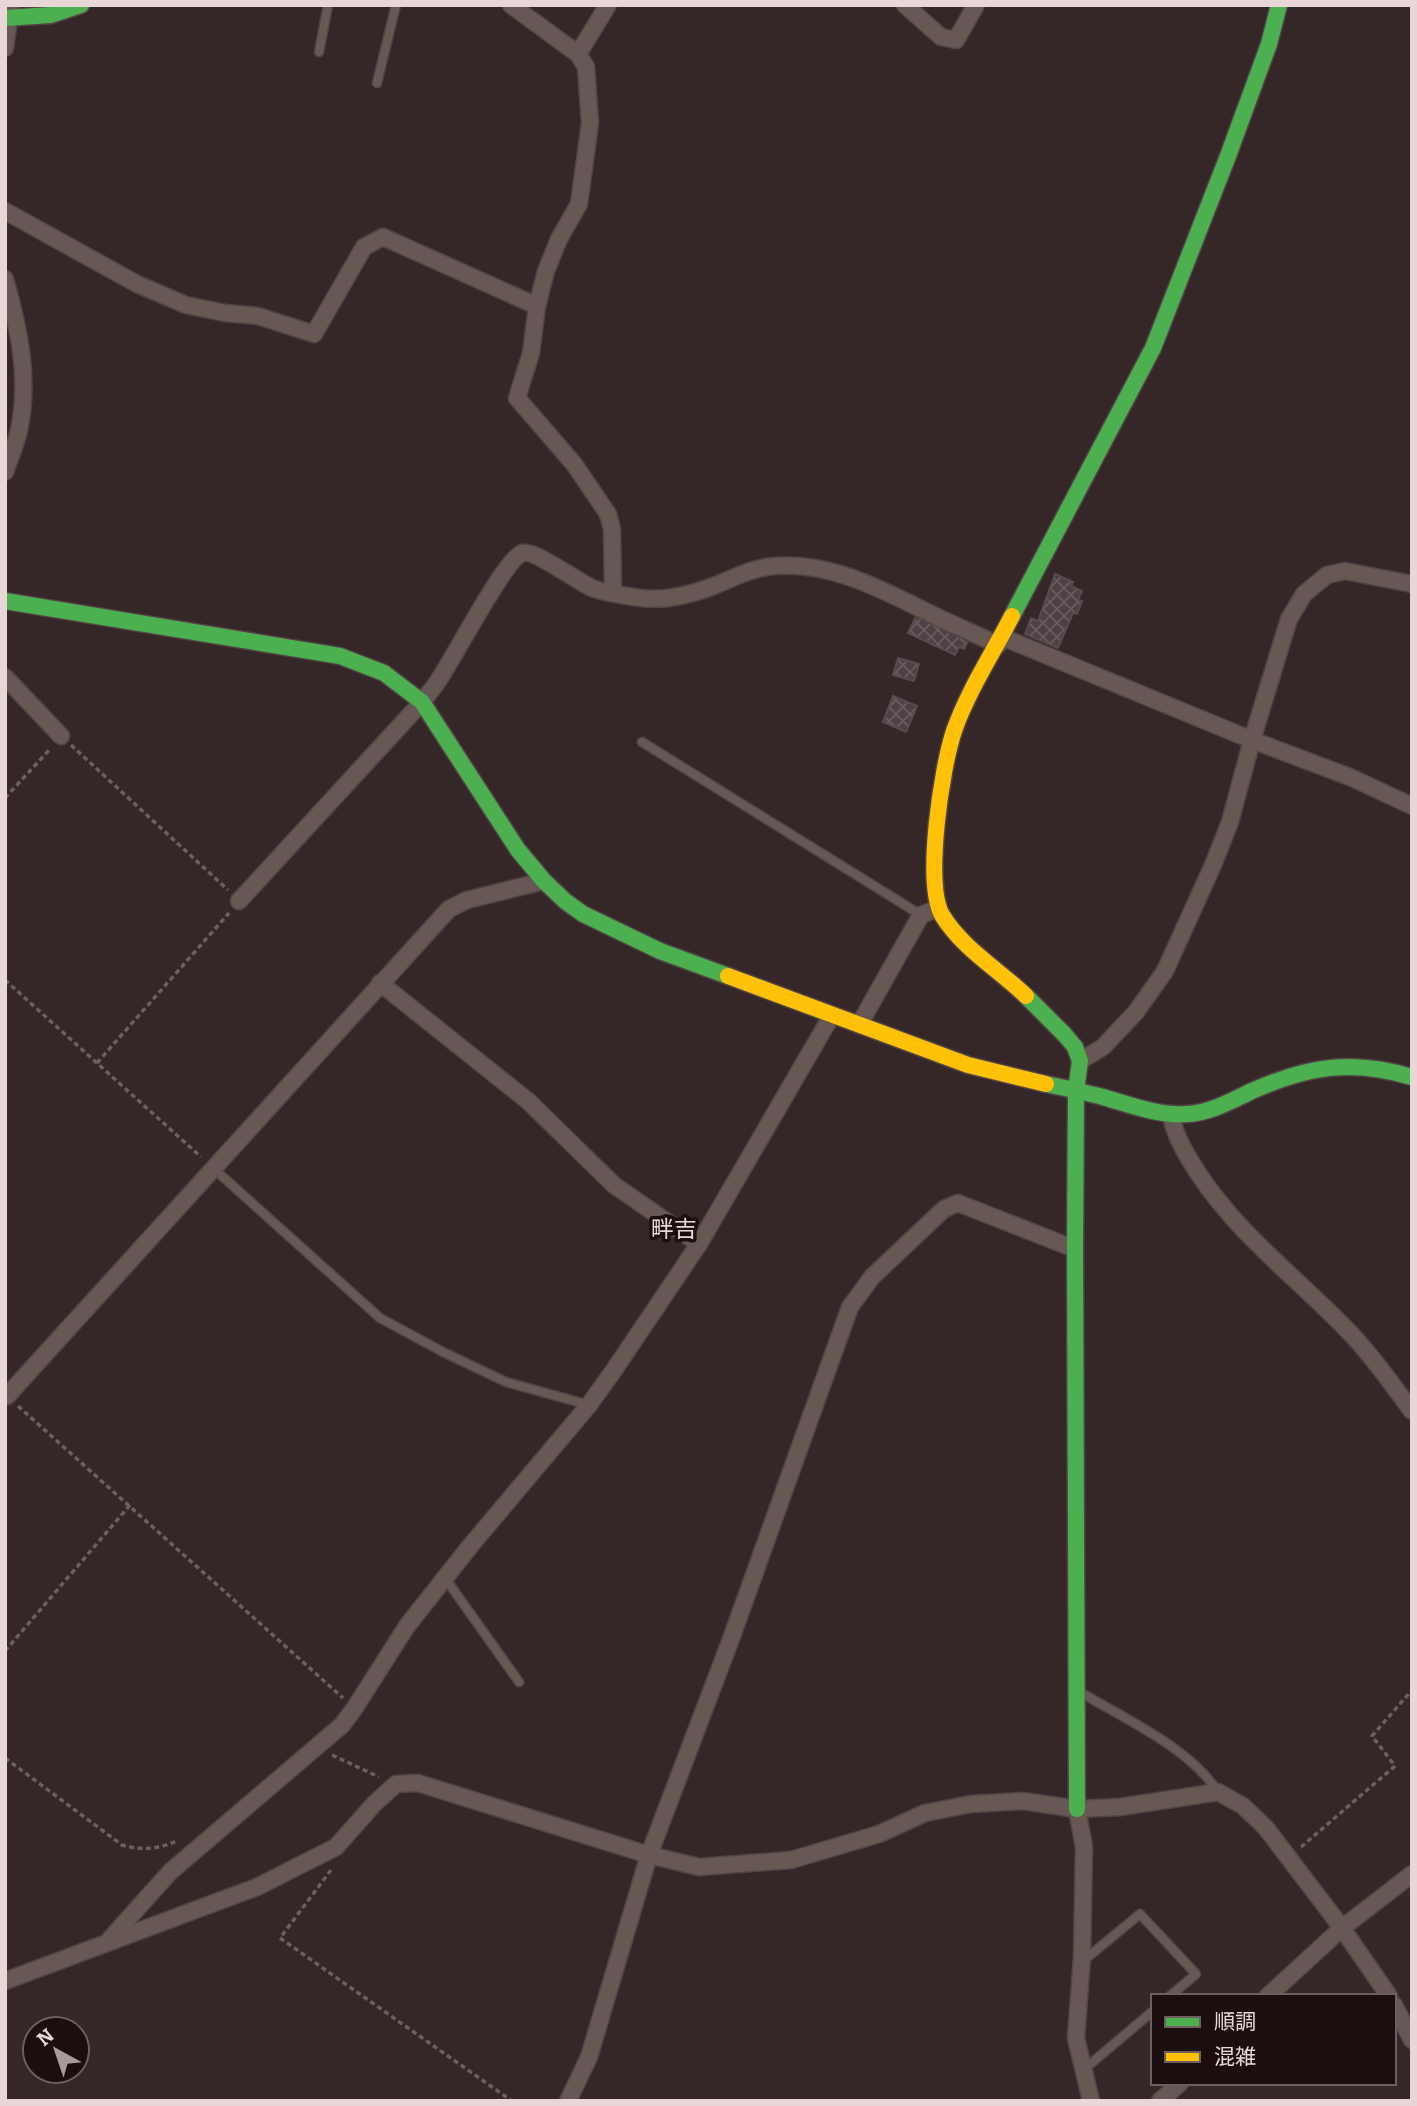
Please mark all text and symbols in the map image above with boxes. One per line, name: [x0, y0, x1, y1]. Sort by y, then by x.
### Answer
district label: 畔吉: [651, 1215, 697, 1243]
legend: [1151, 1994, 1396, 2085]
text: 順調: [1214, 2009, 1256, 2035]
north arrow: [21, 2015, 91, 2085]
text: N: [32, 2024, 59, 2051]
text: 混雑: [1214, 2044, 1256, 2070]

